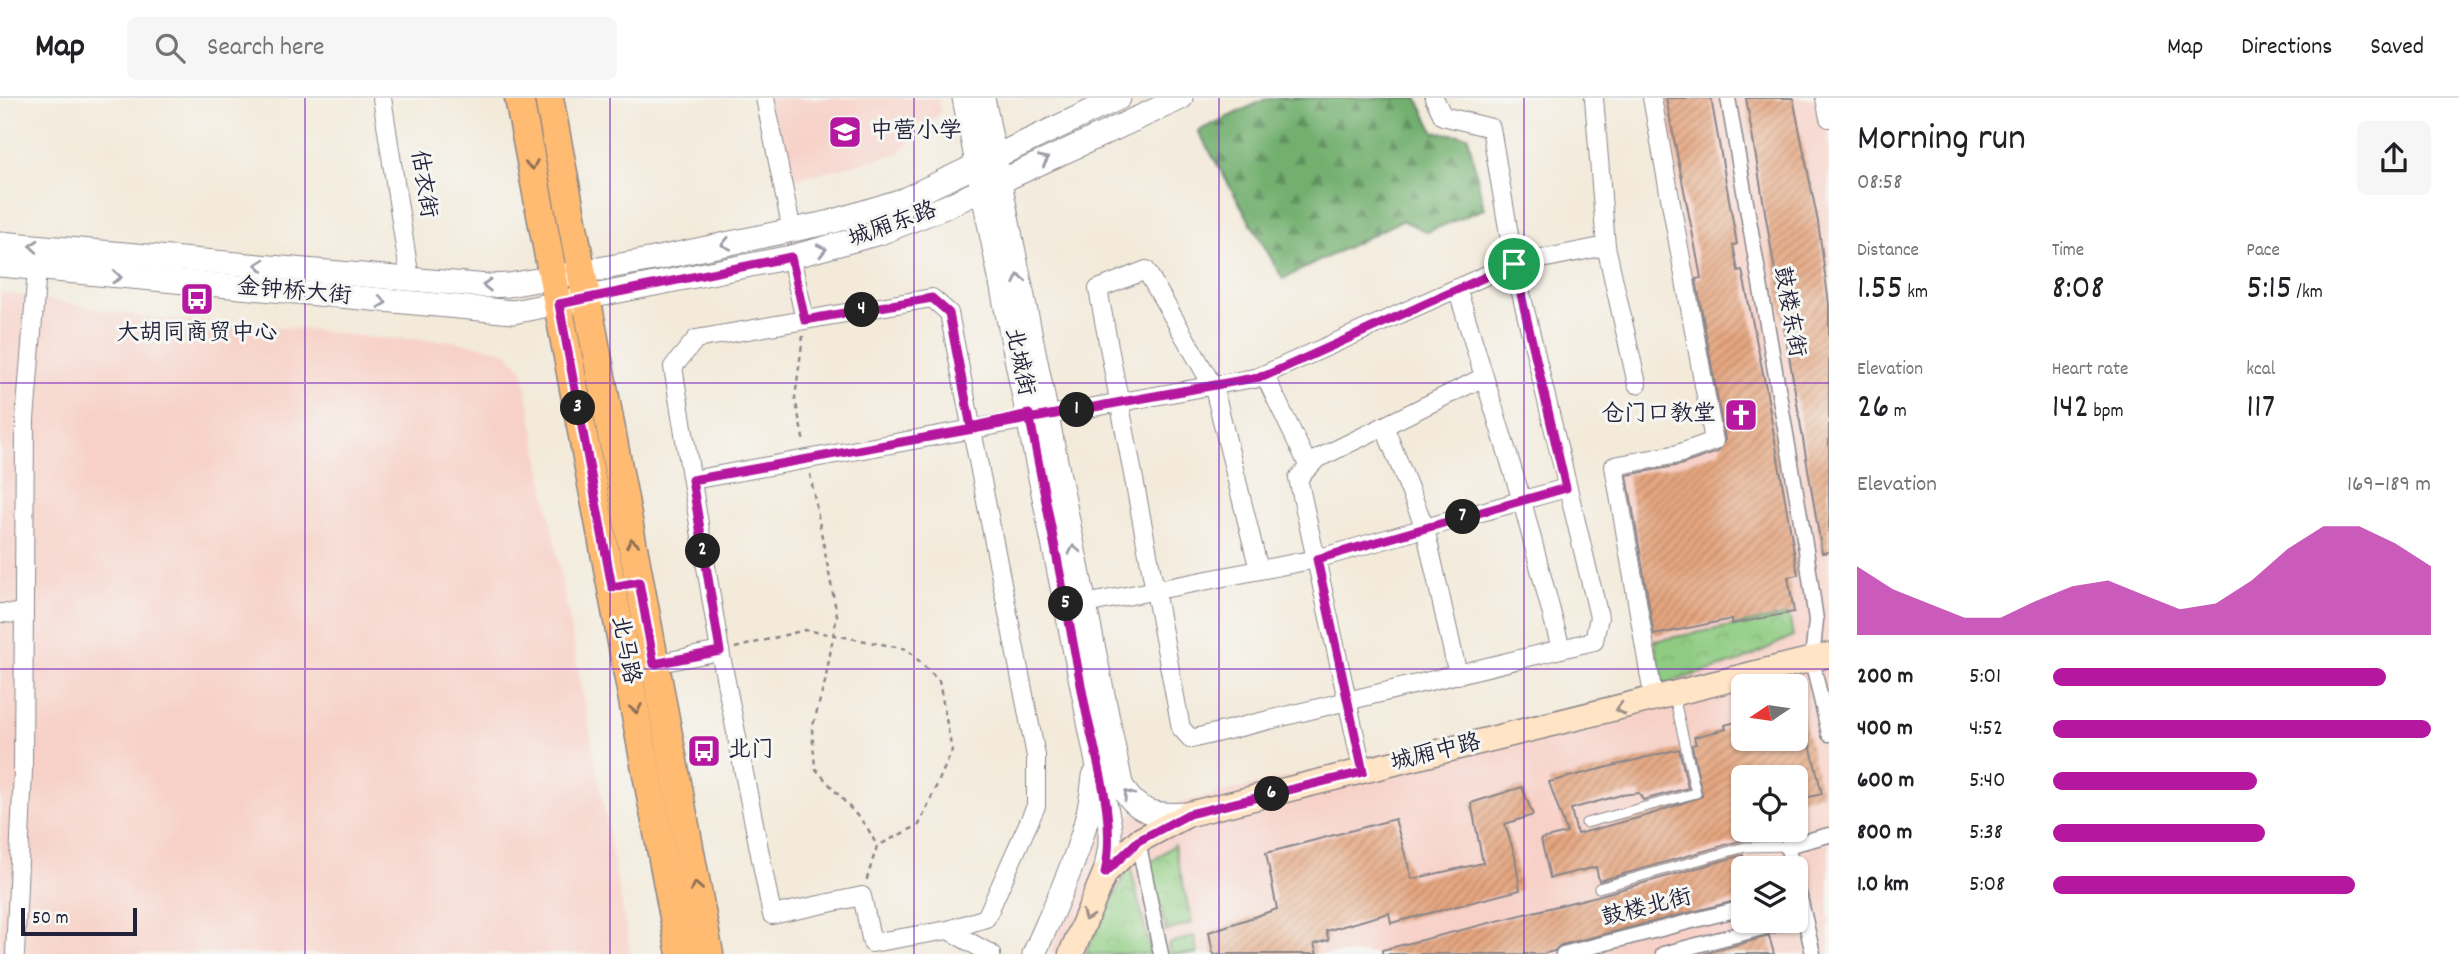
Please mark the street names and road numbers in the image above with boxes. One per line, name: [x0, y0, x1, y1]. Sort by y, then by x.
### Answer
street label: 估衣街: [400, 147, 444, 221]
street label: 城厢东路: [844, 195, 942, 257]
street label: 鼓楼东街: [1764, 264, 1812, 360]
street label: 金钟桥大街: [235, 272, 353, 314]
street label: 北城街: [995, 325, 1041, 399]
street label: 北马路: [601, 613, 647, 687]
street label: 城厢中路: [1387, 727, 1485, 781]
street label: 鼓楼北街: [1598, 882, 1696, 936]

